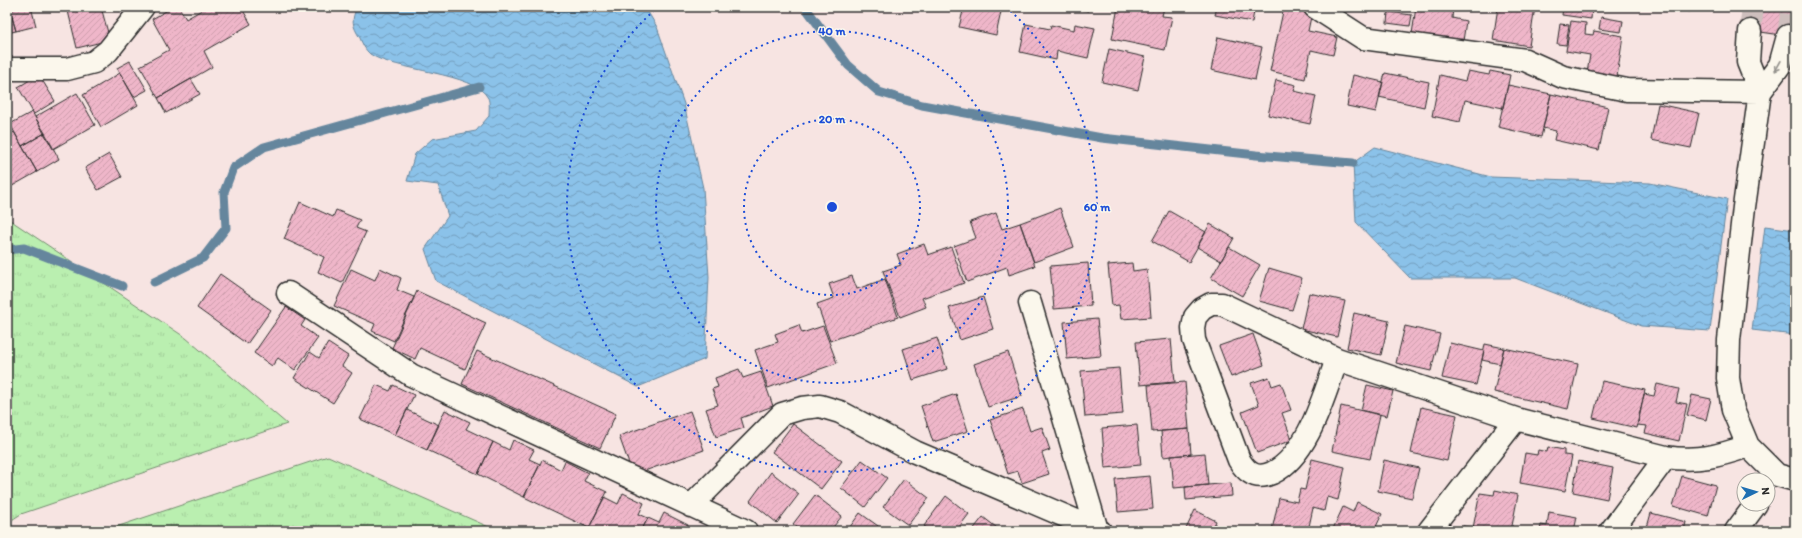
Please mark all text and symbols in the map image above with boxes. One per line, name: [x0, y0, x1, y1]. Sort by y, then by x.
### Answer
text: 40 m: [818, 24, 847, 38]
one-way arrow: [1774, 60, 1782, 72]
text: 20 m: [819, 112, 846, 126]
centre of rings: [825, 200, 839, 214]
text: 60 m: [1084, 200, 1111, 214]
north arrow: [1736, 472, 1776, 512]
text: N: [1759, 487, 1772, 495]

